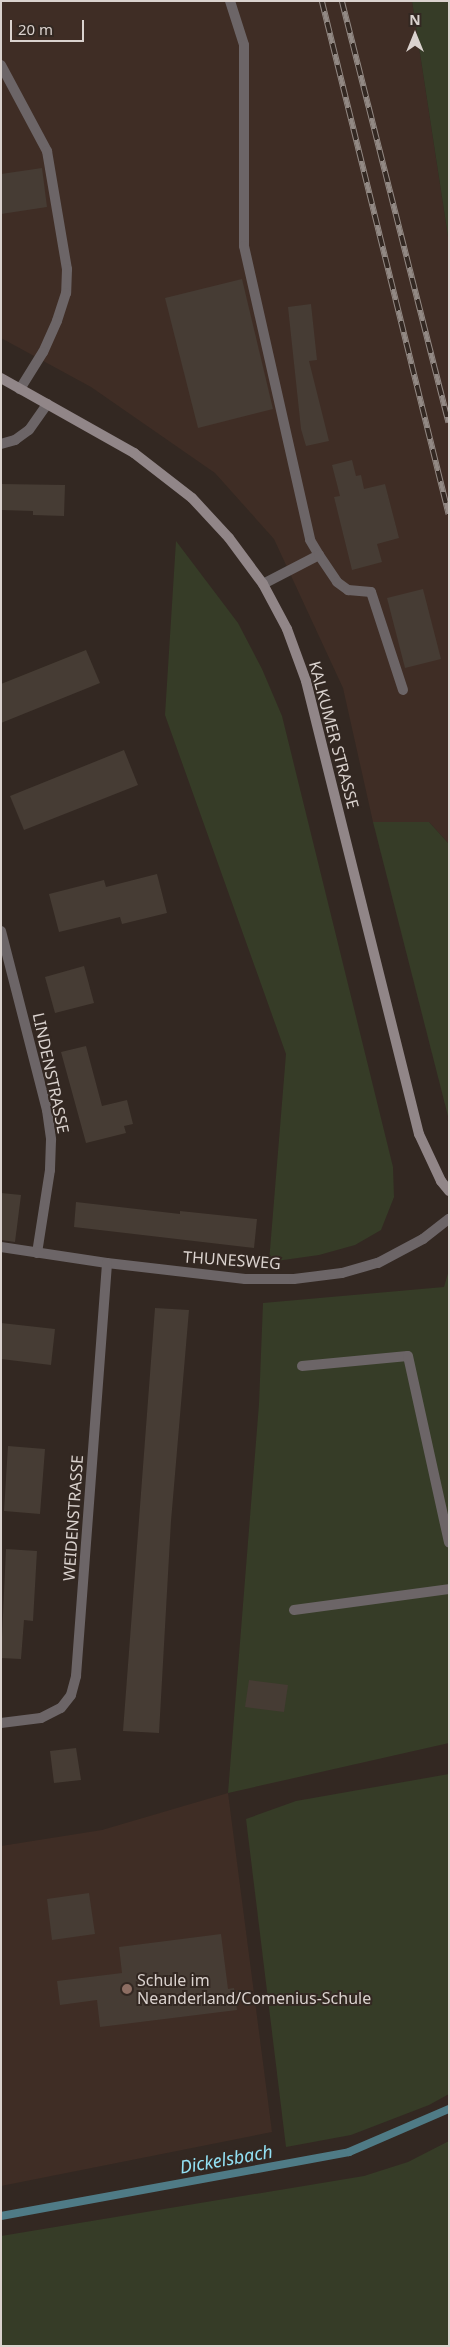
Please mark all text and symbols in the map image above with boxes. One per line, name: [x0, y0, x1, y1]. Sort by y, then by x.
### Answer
scale bar: [12, 10, 86, 42]
north arrow: [390, 10, 440, 60]
text: N: [409, 10, 421, 29]
text: 20 m: [18, 19, 53, 39]
street label: KALKUMER STRASSE: [305, 659, 363, 811]
street label: LINDENSTRASSE: [29, 1011, 73, 1135]
street label: THUNESWEG: [183, 1247, 281, 1273]
street label: WEIDENSTRASSE: [59, 1454, 87, 1582]
place label: Schule im Neanderland/Comenius-Schule: [137, 1970, 371, 2008]
marker: Schule im Neanderland/Comenius-Schule: [121, 1983, 133, 1995]
water label: Dickelsbach: [178, 2140, 274, 2178]

